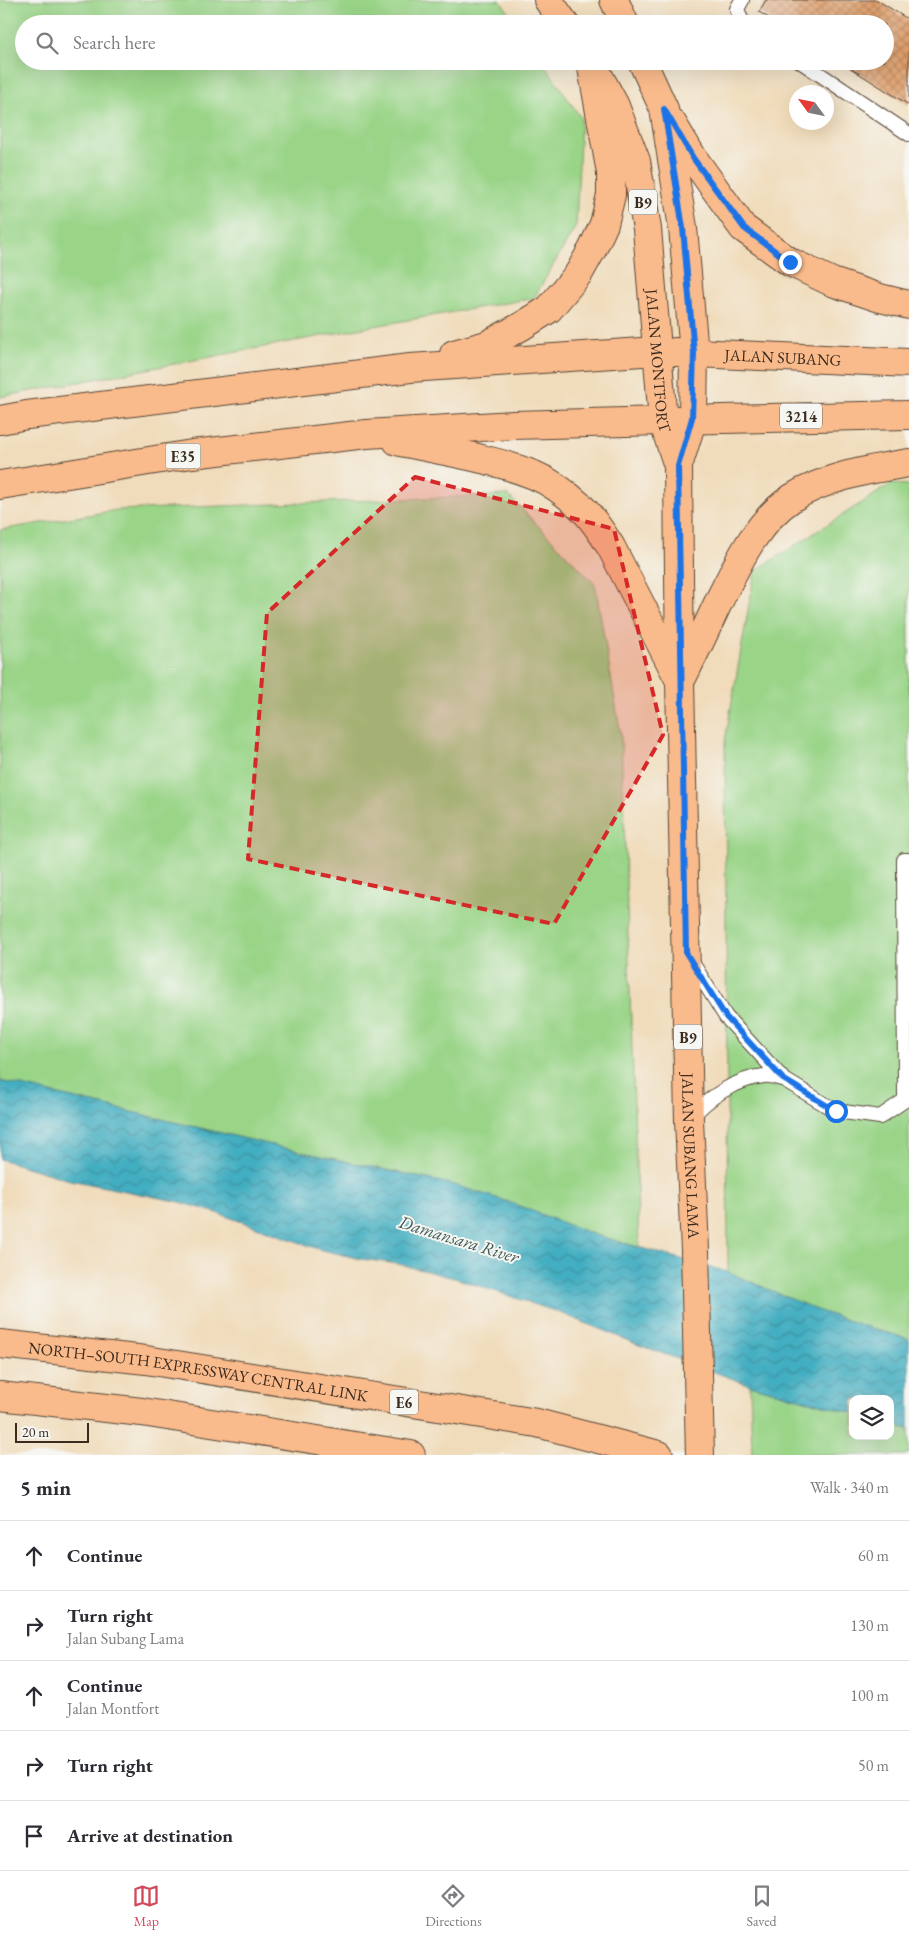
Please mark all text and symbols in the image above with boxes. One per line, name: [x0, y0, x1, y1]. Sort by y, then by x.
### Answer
search box: [15, 15, 894, 70]
icon: search: [33, 29, 61, 57]
text: Search here: [73, 30, 155, 55]
north arrow: [789, 85, 834, 130]
road number: B9: [629, 190, 657, 214]
route end: [779, 251, 802, 274]
street label: JALAN MONTFORT: [641, 286, 677, 435]
street label: JALAN SUBANG: [722, 344, 842, 370]
road number: 3214: [780, 404, 822, 428]
road number: E35: [166, 444, 200, 468]
road number: B9: [674, 1024, 702, 1050]
street label: JALAN SUBANG LAMA: [677, 1071, 705, 1240]
route start: [825, 1100, 848, 1123]
water label: Damansara River: [395, 1210, 523, 1268]
street label: NORTH–SOUTH EXPRESSWAY CENTRAL LINK: [27, 1337, 371, 1406]
road number: E6: [390, 1390, 418, 1414]
map controls: [849, 1395, 894, 1440]
button: layers: [849, 1395, 894, 1440]
scale bar: [15, 1420, 89, 1443]
text: 20 m: [22, 1423, 49, 1441]
text: 5 min: [20, 1474, 71, 1501]
text: Walk · 340 m: [810, 1477, 889, 1498]
icon: ahead: [20, 1542, 48, 1570]
text: Continue: [67, 1543, 142, 1568]
text: 60 m: [858, 1545, 889, 1566]
text: Turn right: [67, 1603, 153, 1628]
icon: right: [20, 1612, 48, 1640]
text: 130 m: [850, 1615, 889, 1636]
text: Jalan Subang Lama: [67, 1628, 184, 1649]
text: Continue: [67, 1673, 142, 1698]
icon: ahead: [20, 1682, 48, 1710]
text: 100 m: [850, 1685, 889, 1706]
text: Jalan Montfort: [67, 1698, 159, 1719]
icon: right: [20, 1752, 48, 1780]
text: Turn right: [67, 1753, 153, 1778]
text: 50 m: [858, 1755, 889, 1776]
icon: arrive: [20, 1822, 48, 1850]
text: Arrive at destination: [67, 1823, 233, 1848]
tab: Map: [132, 1882, 160, 1930]
tab: Directions: [425, 1882, 482, 1930]
tab: Saved: [747, 1882, 777, 1930]

